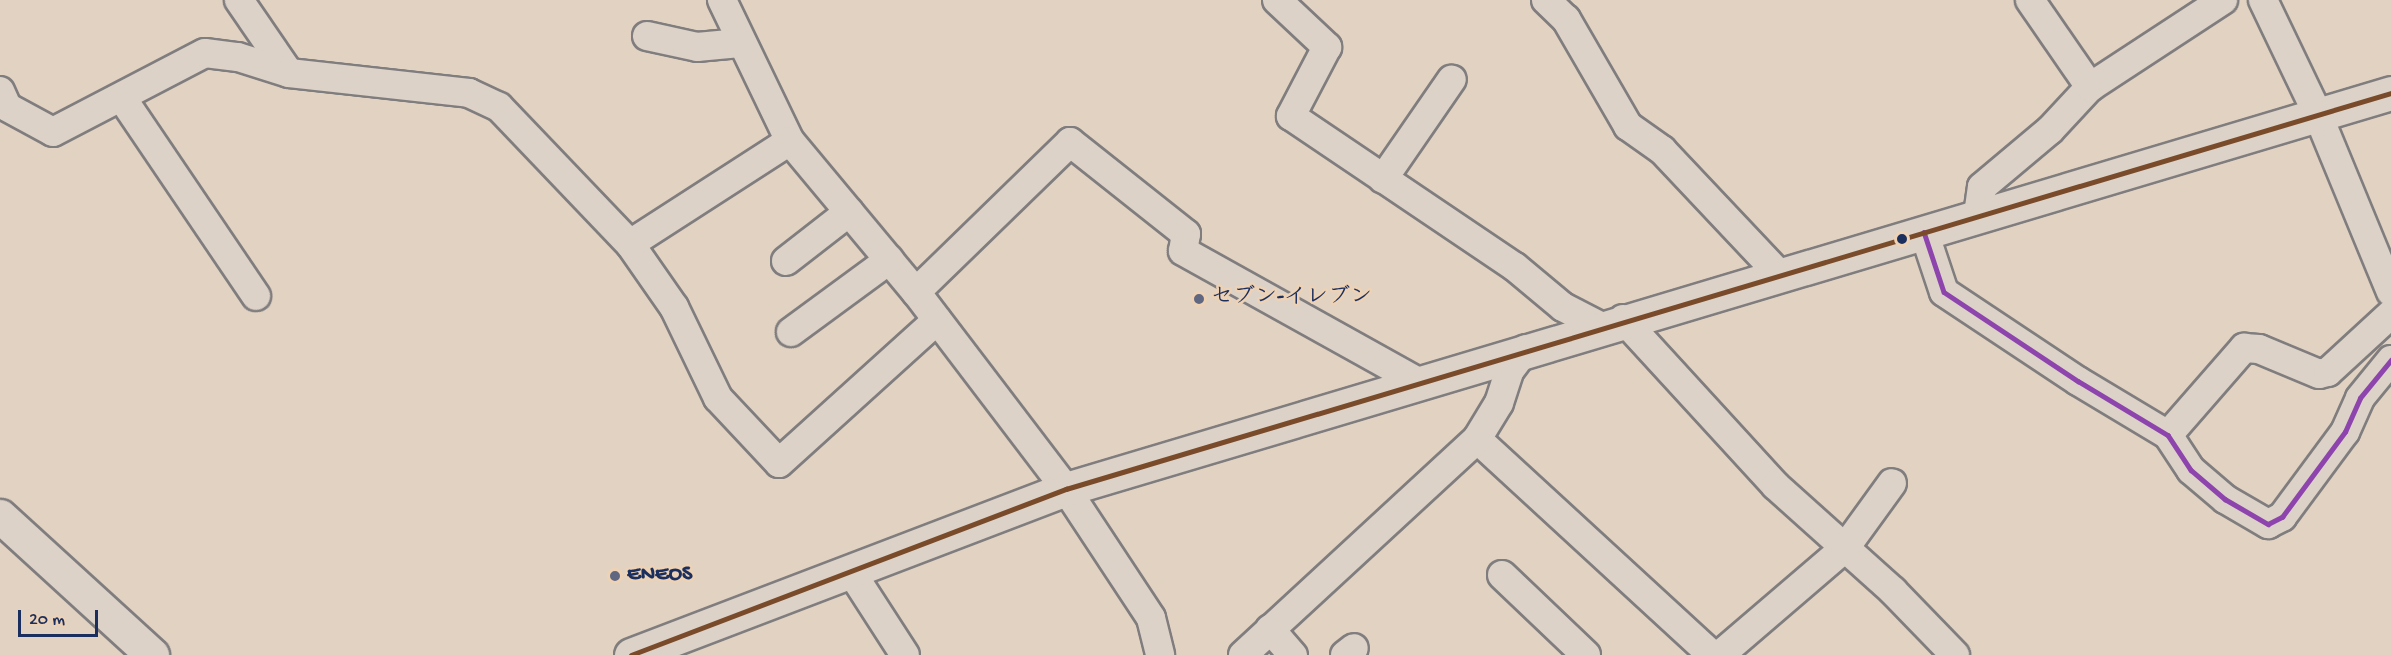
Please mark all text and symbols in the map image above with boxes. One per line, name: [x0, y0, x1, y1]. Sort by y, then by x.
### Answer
unlabelled marker: [1896, 233, 1908, 245]
place label: セブン-イレブン: [1211, 286, 1372, 312]
marker: セブン-イレブン: [1192, 292, 1206, 306]
place label: ENEOS: [627, 563, 692, 589]
marker: ENEOS: [608, 569, 622, 583]
scale bar: [21, 598, 100, 636]
text: 20 m: [29, 610, 65, 631]

